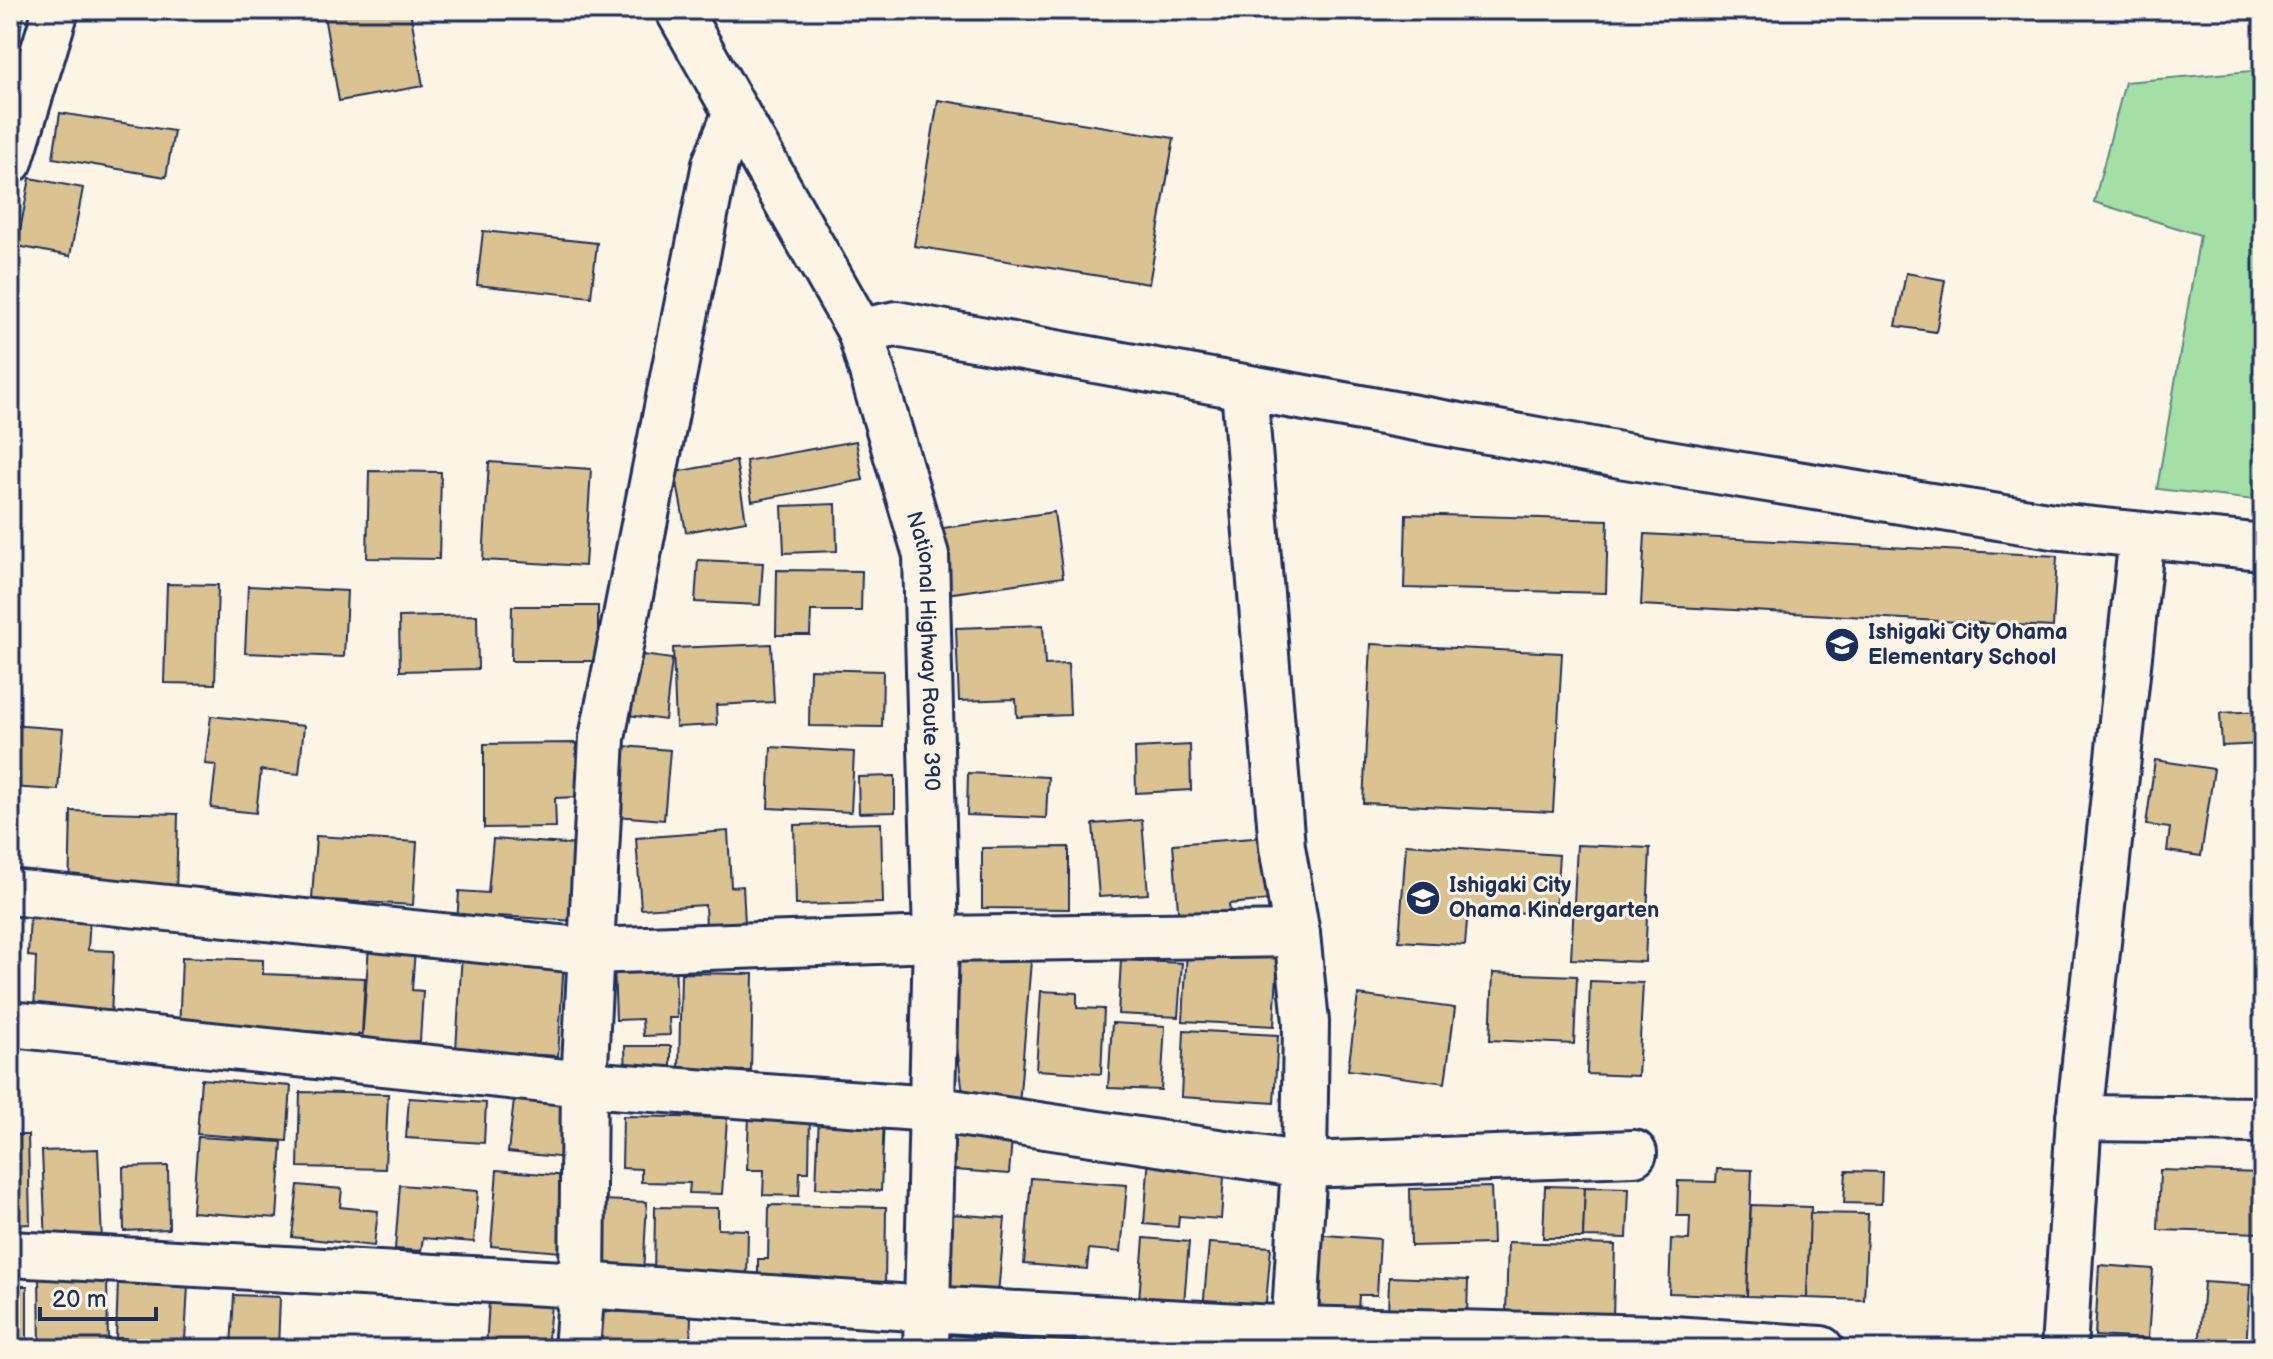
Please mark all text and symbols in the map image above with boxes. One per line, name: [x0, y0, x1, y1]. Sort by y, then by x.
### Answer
street label: National Highway Route 390: [900, 508, 946, 791]
place label: Ishigaki City Ohama Elementary School: [1868, 619, 2068, 671]
school or university icon: Ishigaki City Ohama Elementary School: [1823, 626, 1861, 664]
place label: Ishigaki City Ohama Kindergarten: [1449, 872, 1659, 924]
school or university icon: Ishigaki City Ohama Kindergarten: [1404, 879, 1442, 917]
scale bar: [40, 1271, 156, 1321]
text: 20 m: [52, 1285, 107, 1314]

